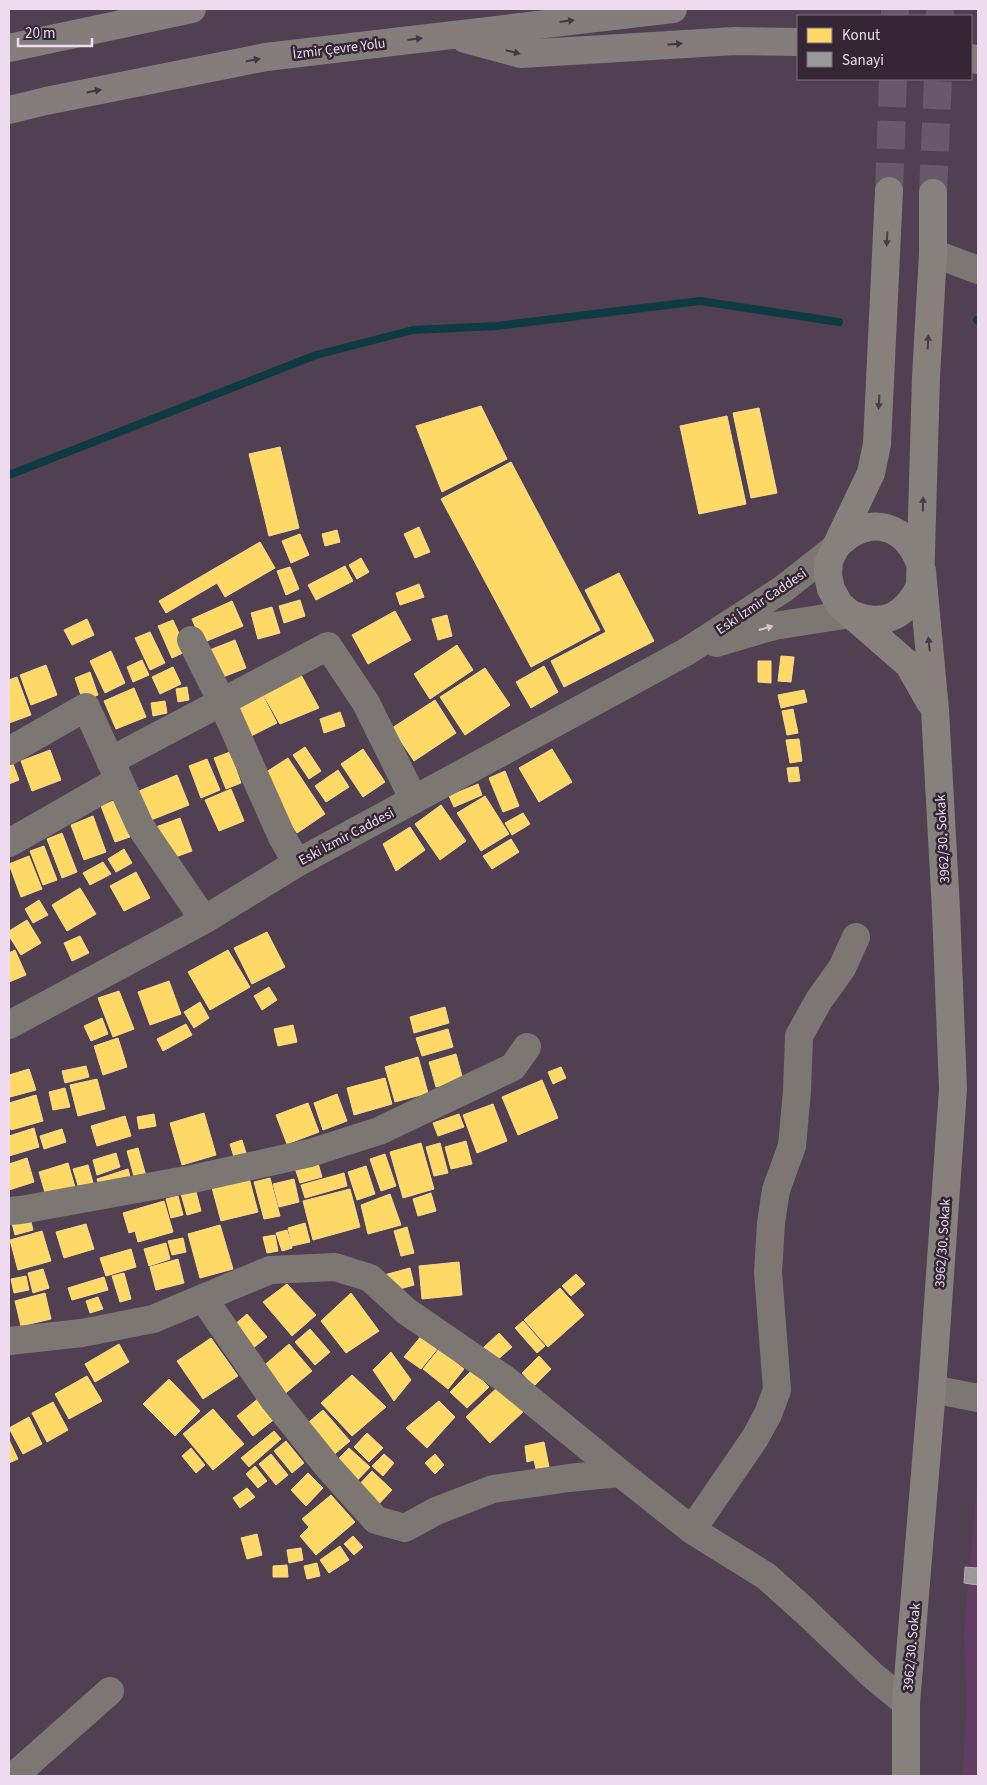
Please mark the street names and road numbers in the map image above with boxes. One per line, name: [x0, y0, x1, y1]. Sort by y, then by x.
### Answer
street label: İzmir Çevre Yolu: [292, 33, 387, 65]
street label: Eski İzmir Caddesi: [712, 564, 811, 640]
street label: 3962/30. Sokak: [931, 794, 955, 884]
street label: Eski İzmir Caddesi: [295, 803, 398, 871]
street label: 3962/30. Sokak: [930, 1198, 956, 1288]
street label: 3962/30. Sokak: [898, 1602, 926, 1692]

